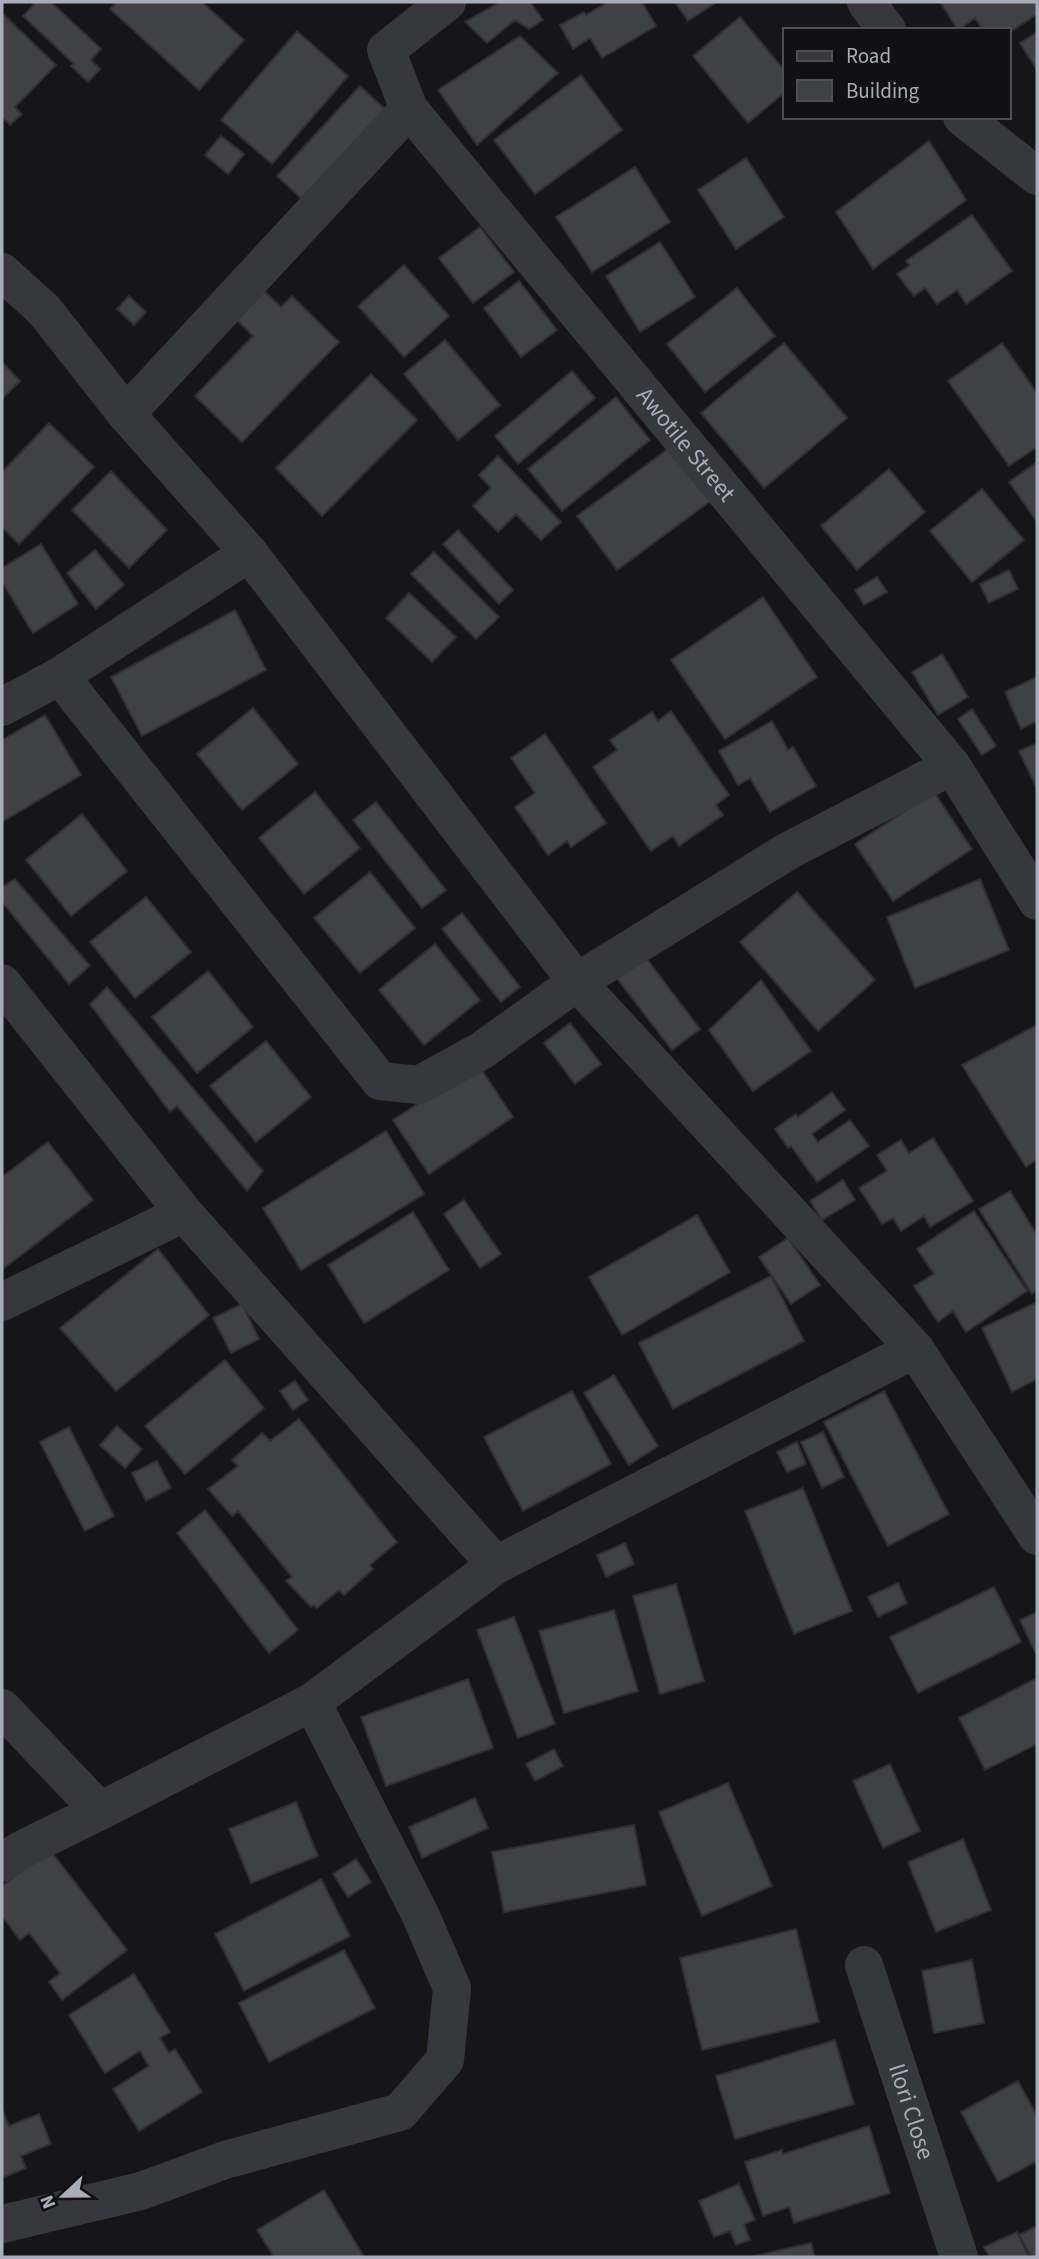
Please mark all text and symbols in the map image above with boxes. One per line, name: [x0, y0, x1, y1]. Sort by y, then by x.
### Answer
legend: [783, 28, 1011, 119]
text: Road: [846, 41, 891, 71]
text: Building: [846, 76, 920, 106]
street label: Awotile Street: [628, 379, 744, 509]
street label: Ilori Close: [880, 2059, 944, 2164]
north arrow: [28, 2161, 98, 2231]
text: N: [34, 2191, 64, 2213]

